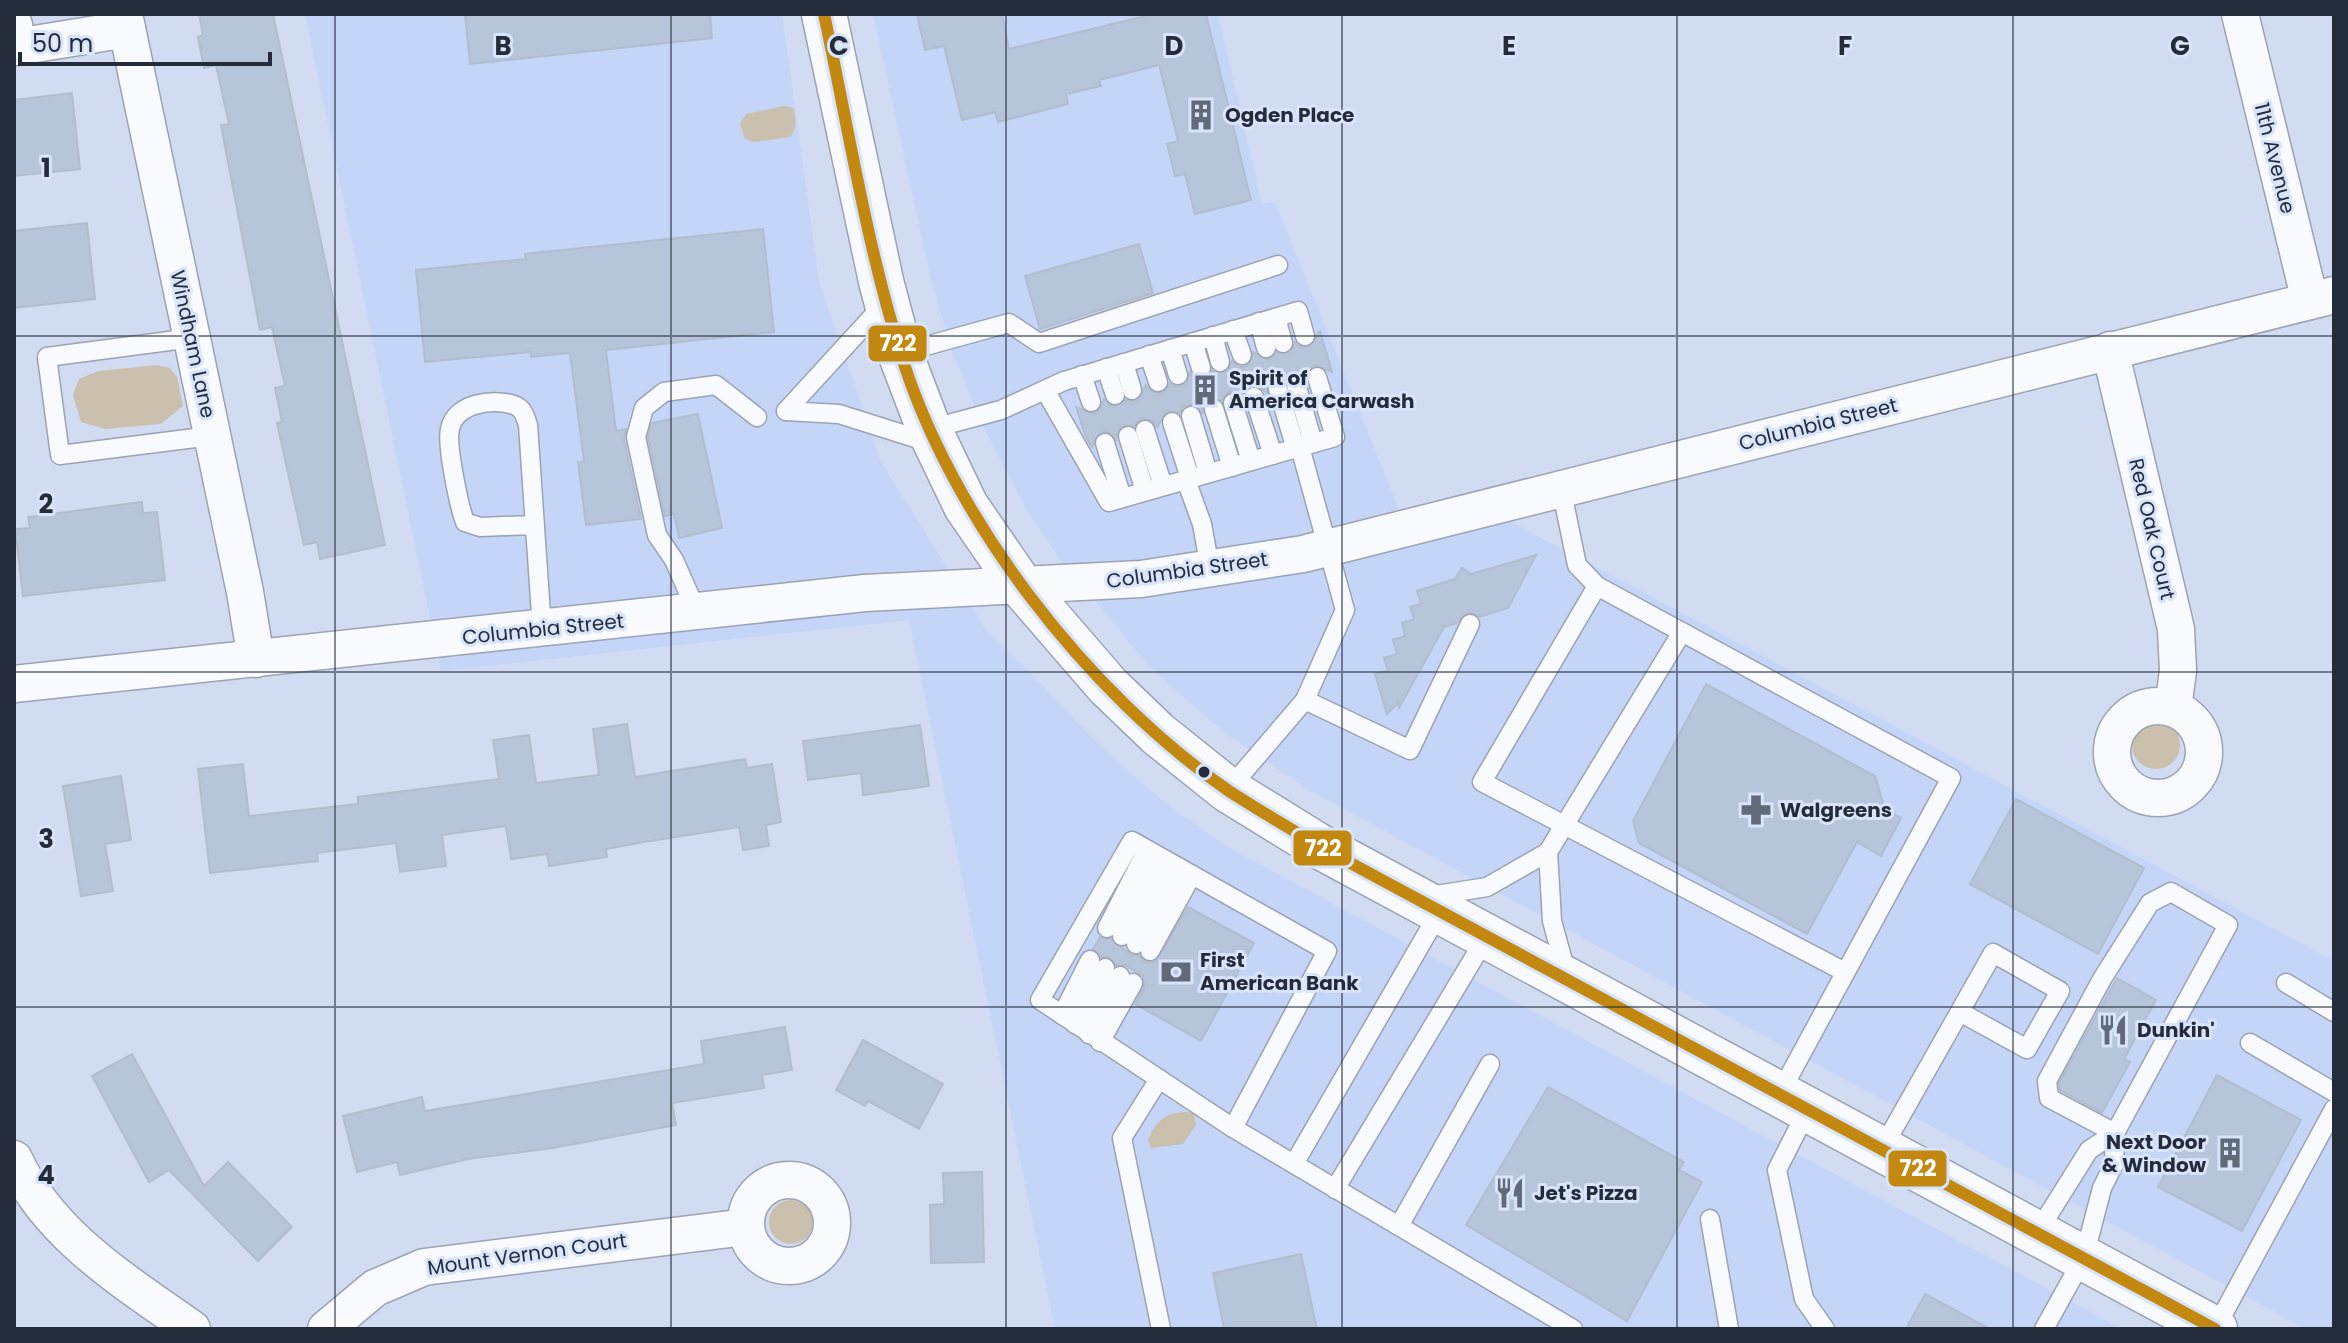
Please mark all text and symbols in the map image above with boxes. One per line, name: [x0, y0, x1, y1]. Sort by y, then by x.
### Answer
scale bar: [20, 16, 270, 66]
text: 50 m: [32, 27, 93, 60]
text: B: [494, 28, 512, 64]
text: C: [829, 28, 849, 64]
text: D: [1165, 28, 1184, 64]
text: E: [1502, 28, 1516, 64]
text: F: [1838, 28, 1852, 64]
text: G: [2170, 28, 2190, 64]
building icon: Ogden Place: [1184, 98, 1218, 132]
street label: 11th Avenue: [2248, 100, 2302, 216]
place label: Ogden Place: [1225, 101, 1354, 129]
text: 1: [41, 150, 51, 186]
street label: Windham Lane: [164, 268, 222, 420]
line badge: 722: [867, 324, 928, 363]
text: 722: [880, 328, 916, 359]
place label: Spirit of America Carwash: [1229, 364, 1415, 415]
building icon: Spirit of America Carwash: [1188, 373, 1222, 407]
street label: Columbia Street: [1736, 391, 1900, 457]
street label: Red Oak Court: [2122, 456, 2182, 602]
text: 2: [39, 486, 54, 522]
street label: Columbia Street: [1105, 545, 1269, 595]
street label: Columbia Street: [461, 607, 625, 651]
unlabelled marker: [1196, 764, 1212, 780]
pharmacy icon: Walgreens: [1739, 793, 1773, 827]
place label: Walgreens: [1780, 796, 1892, 824]
text: 3: [38, 821, 54, 857]
line badge: 722: [1292, 829, 1353, 867]
text: 722: [1305, 833, 1341, 864]
place label: First American Bank: [1200, 946, 1359, 997]
bank icon: First American Bank: [1159, 955, 1193, 989]
restaurant icon: Dunkin': [2096, 1013, 2130, 1047]
place label: Dunkin': [2137, 1016, 2215, 1044]
place label: Next Door & Window: [2102, 1128, 2207, 1179]
building icon: Next Door & Window: [2213, 1136, 2247, 1170]
line badge: 722: [1887, 1149, 1948, 1188]
text: 722: [1900, 1153, 1936, 1184]
text: 4: [37, 1157, 55, 1193]
restaurant icon: Jet's Pizza: [1493, 1176, 1527, 1210]
place label: Jet's Pizza: [1534, 1179, 1638, 1207]
street label: Mount Vernon Court: [425, 1226, 629, 1282]

